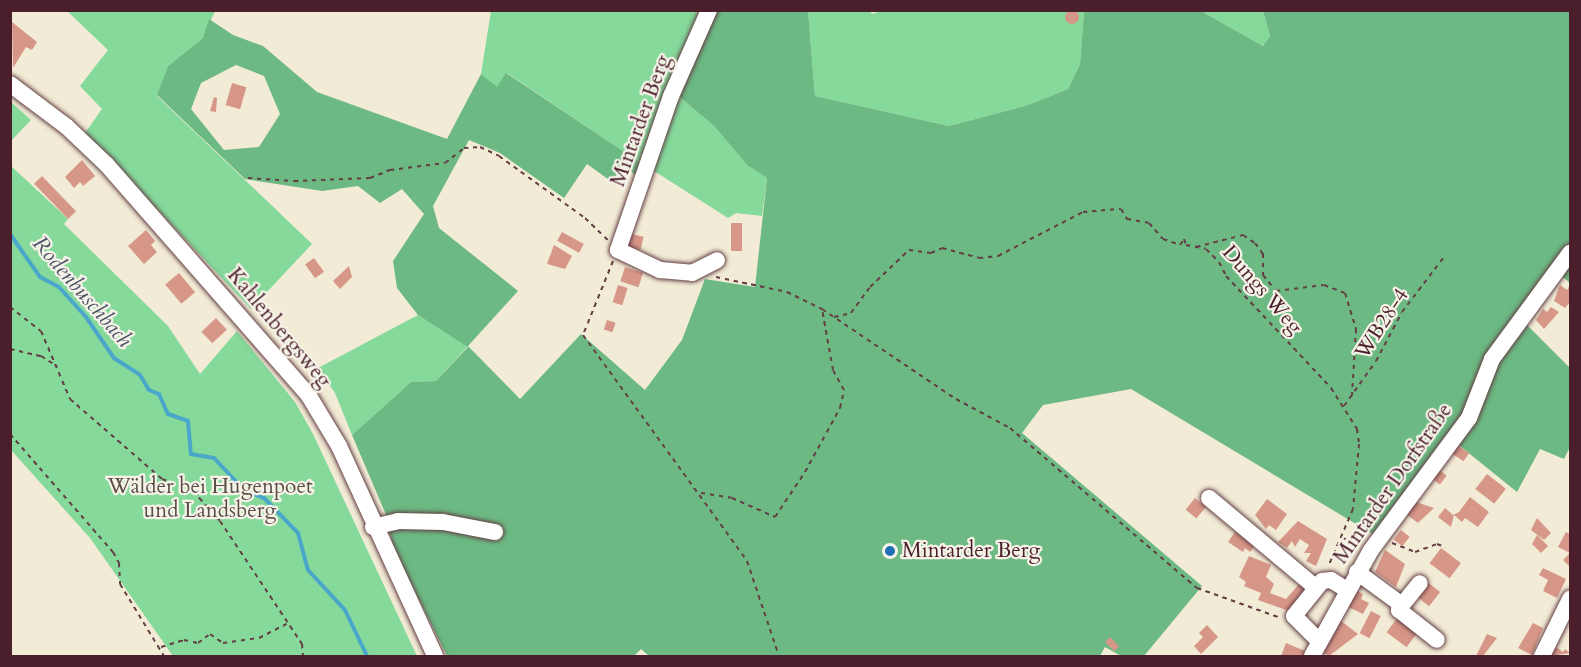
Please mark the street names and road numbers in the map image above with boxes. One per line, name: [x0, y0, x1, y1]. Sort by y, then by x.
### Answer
street label: Mintarder Berg: [606, 52, 676, 190]
street label: Dungs Weg: [1217, 240, 1307, 340]
street label: Kahlenbergsweg: [222, 263, 336, 393]
street label: WB28-4: [1350, 284, 1414, 364]
street label: Mintarder Dorfstraße: [1328, 399, 1458, 569]

